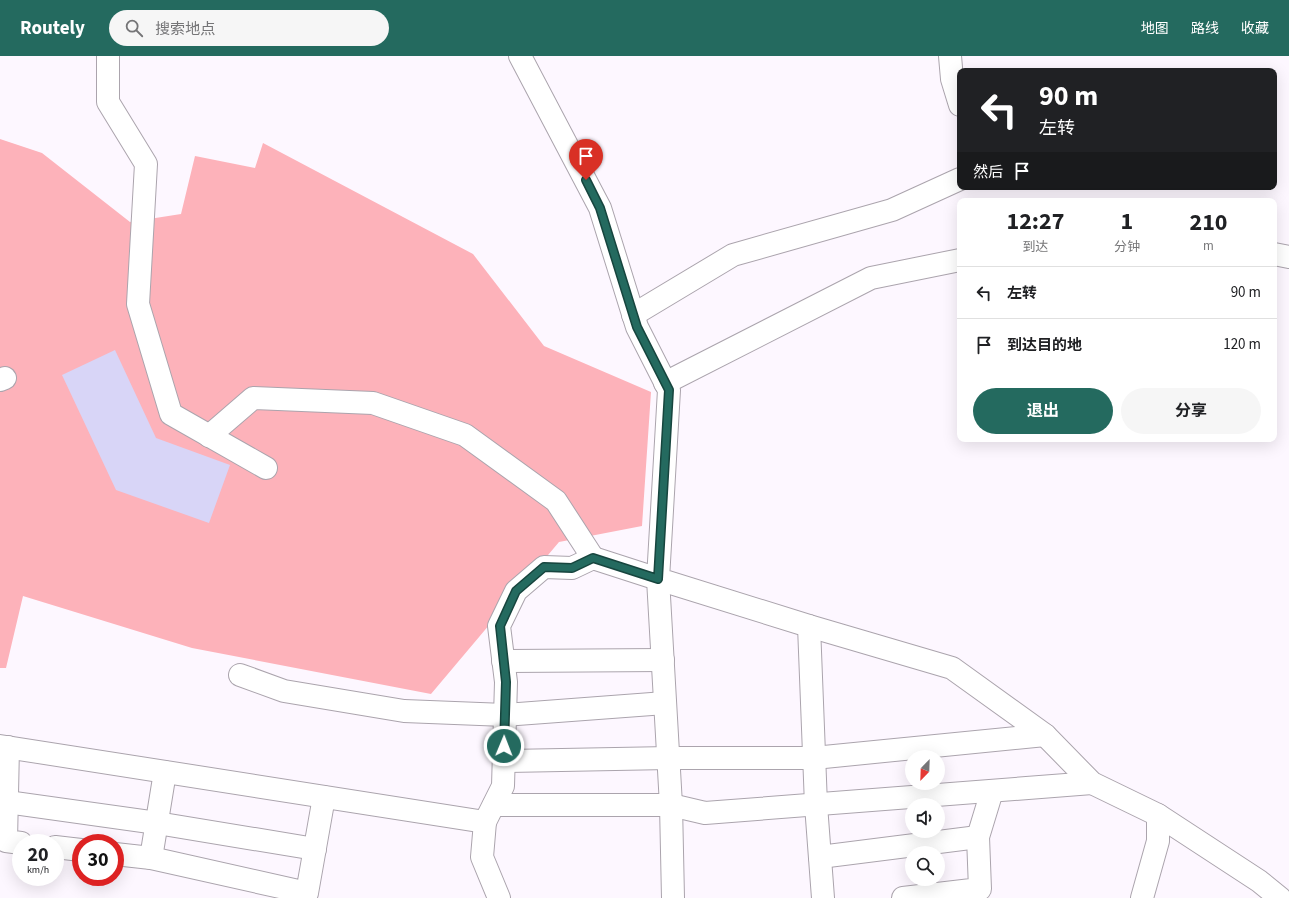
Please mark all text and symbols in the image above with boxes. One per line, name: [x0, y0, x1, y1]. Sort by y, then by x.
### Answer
search box: [109, 10, 389, 46]
text: Routely: [20, 15, 85, 42]
icon: search: [123, 17, 145, 39]
text: 搜索地点: [155, 19, 215, 40]
text: 地图: [1141, 19, 1169, 39]
text: 路线: [1191, 19, 1219, 39]
text: 收藏: [1241, 19, 1269, 39]
text: 90 m: [1039, 76, 1098, 116]
icon: left: [973, 84, 1025, 136]
text: 左转: [1039, 116, 1075, 141]
pin: [569, 139, 603, 180]
icon: arrive: [575, 145, 597, 167]
icon: arrive: [1011, 160, 1033, 182]
text: 然后: [973, 162, 1003, 183]
text: 12:27: [1007, 204, 1064, 239]
text: 1: [1121, 204, 1133, 239]
text: 210: [1189, 205, 1227, 240]
text: m: [1203, 237, 1214, 255]
text: 到达: [1022, 238, 1048, 256]
text: 分钟: [1114, 238, 1140, 256]
icon: left: [973, 282, 995, 304]
text: 90 m: [1231, 282, 1261, 303]
text: 左转: [1007, 283, 1037, 304]
icon: arrive: [973, 334, 995, 356]
text: 120 m: [1223, 334, 1261, 355]
text: 到达目的地: [1007, 335, 1082, 356]
button: 退出: [973, 388, 1113, 434]
button: 分享: [1121, 388, 1261, 434]
position arrow: [483, 725, 525, 767]
north arrow: [905, 750, 945, 790]
map controls: [905, 750, 945, 886]
button: sound: [905, 798, 945, 838]
speed limit sign: 30: [72, 834, 124, 886]
text: 20: [27, 841, 49, 869]
button: search: [905, 846, 945, 886]
text: km/h: [27, 863, 49, 877]

